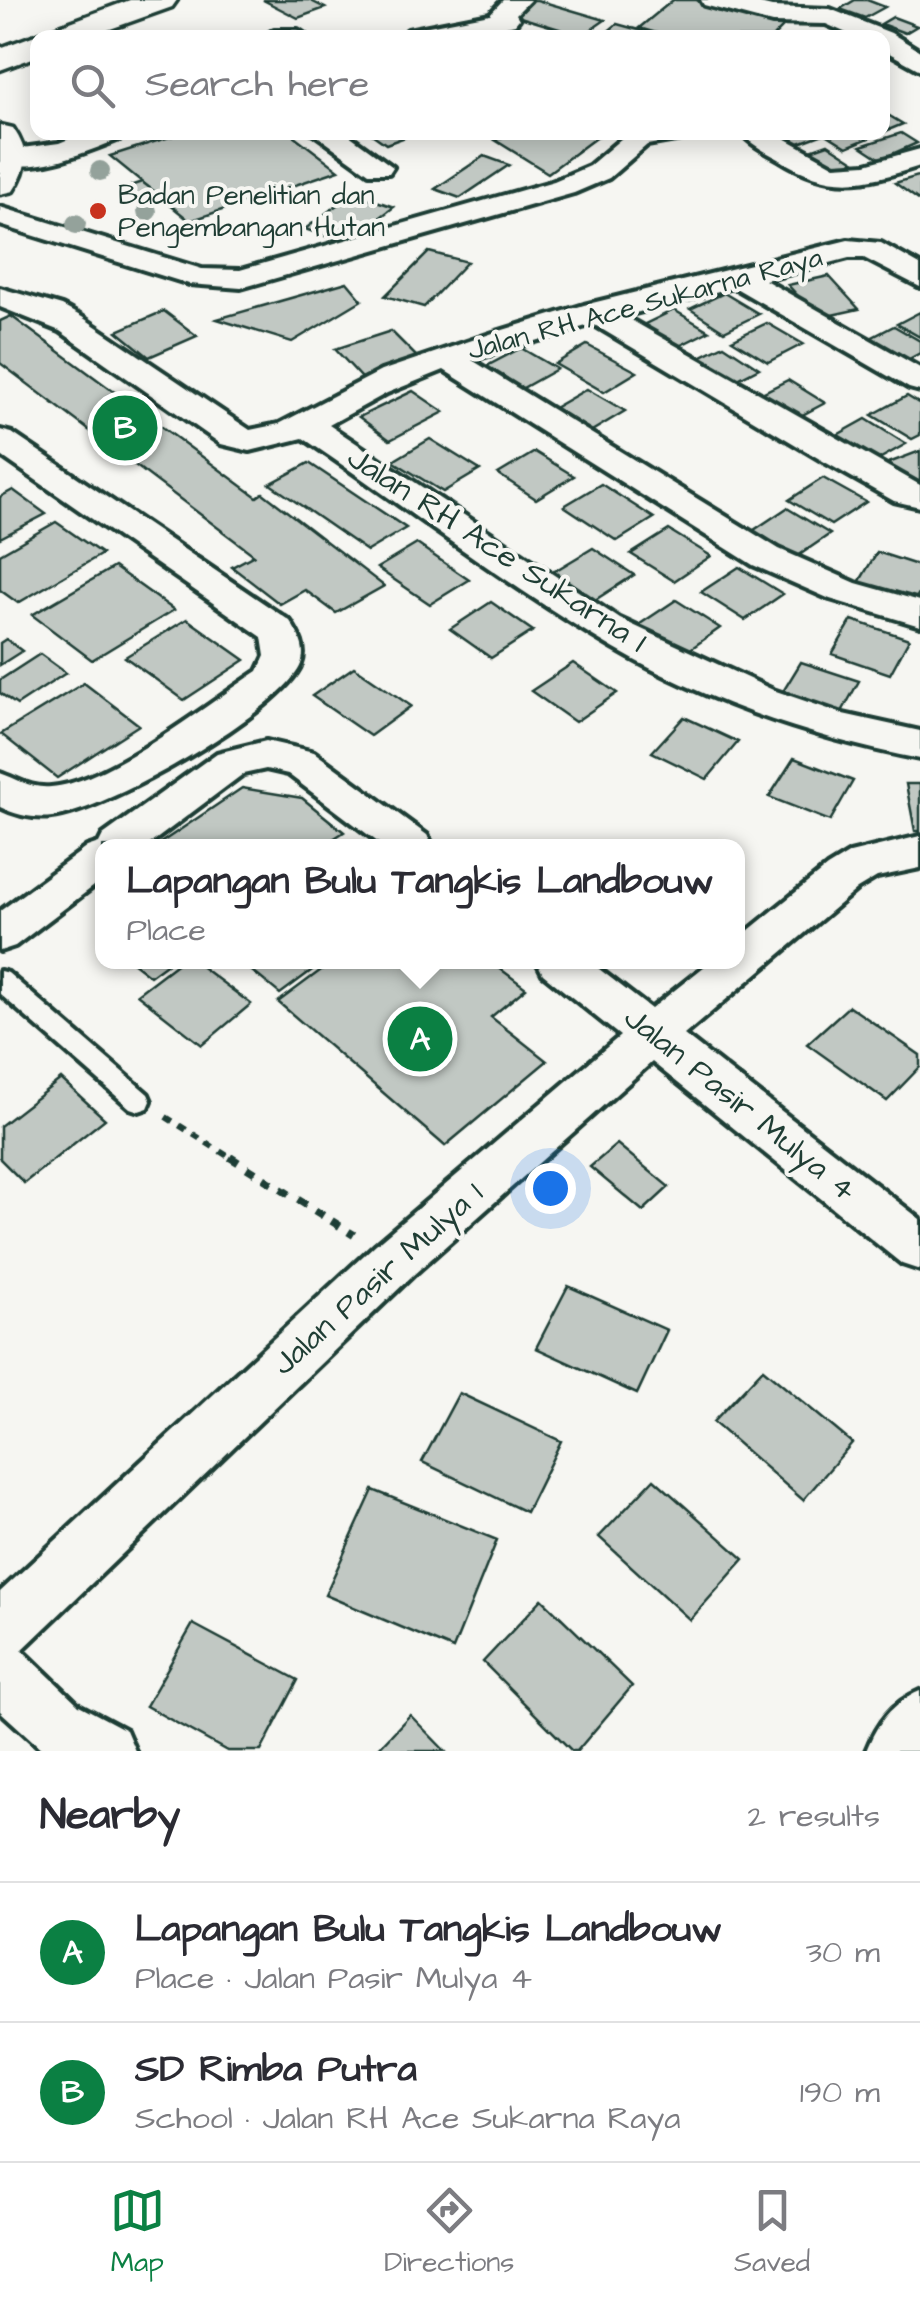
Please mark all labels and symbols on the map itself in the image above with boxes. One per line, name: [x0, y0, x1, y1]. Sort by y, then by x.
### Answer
place label: Badan Penelitian dan Pengembangan Hutan: [118, 176, 385, 248]
marker: Badan Penelitian dan Pengembangan Hutan: [87, 200, 109, 222]
street label: Jalan RH Ace Sukarna Raya: [463, 238, 827, 372]
pin: B: [92, 390, 158, 466]
street label: Jalan RH Ace Sukarna I: [338, 436, 656, 664]
street label: Jalan Pasir Mulya 4: [614, 996, 866, 1212]
pin: A: [388, 1002, 452, 1076]
your location: [525, 1163, 576, 1214]
street label: Jalan Pasir Mulya 1: [263, 1172, 493, 1386]

